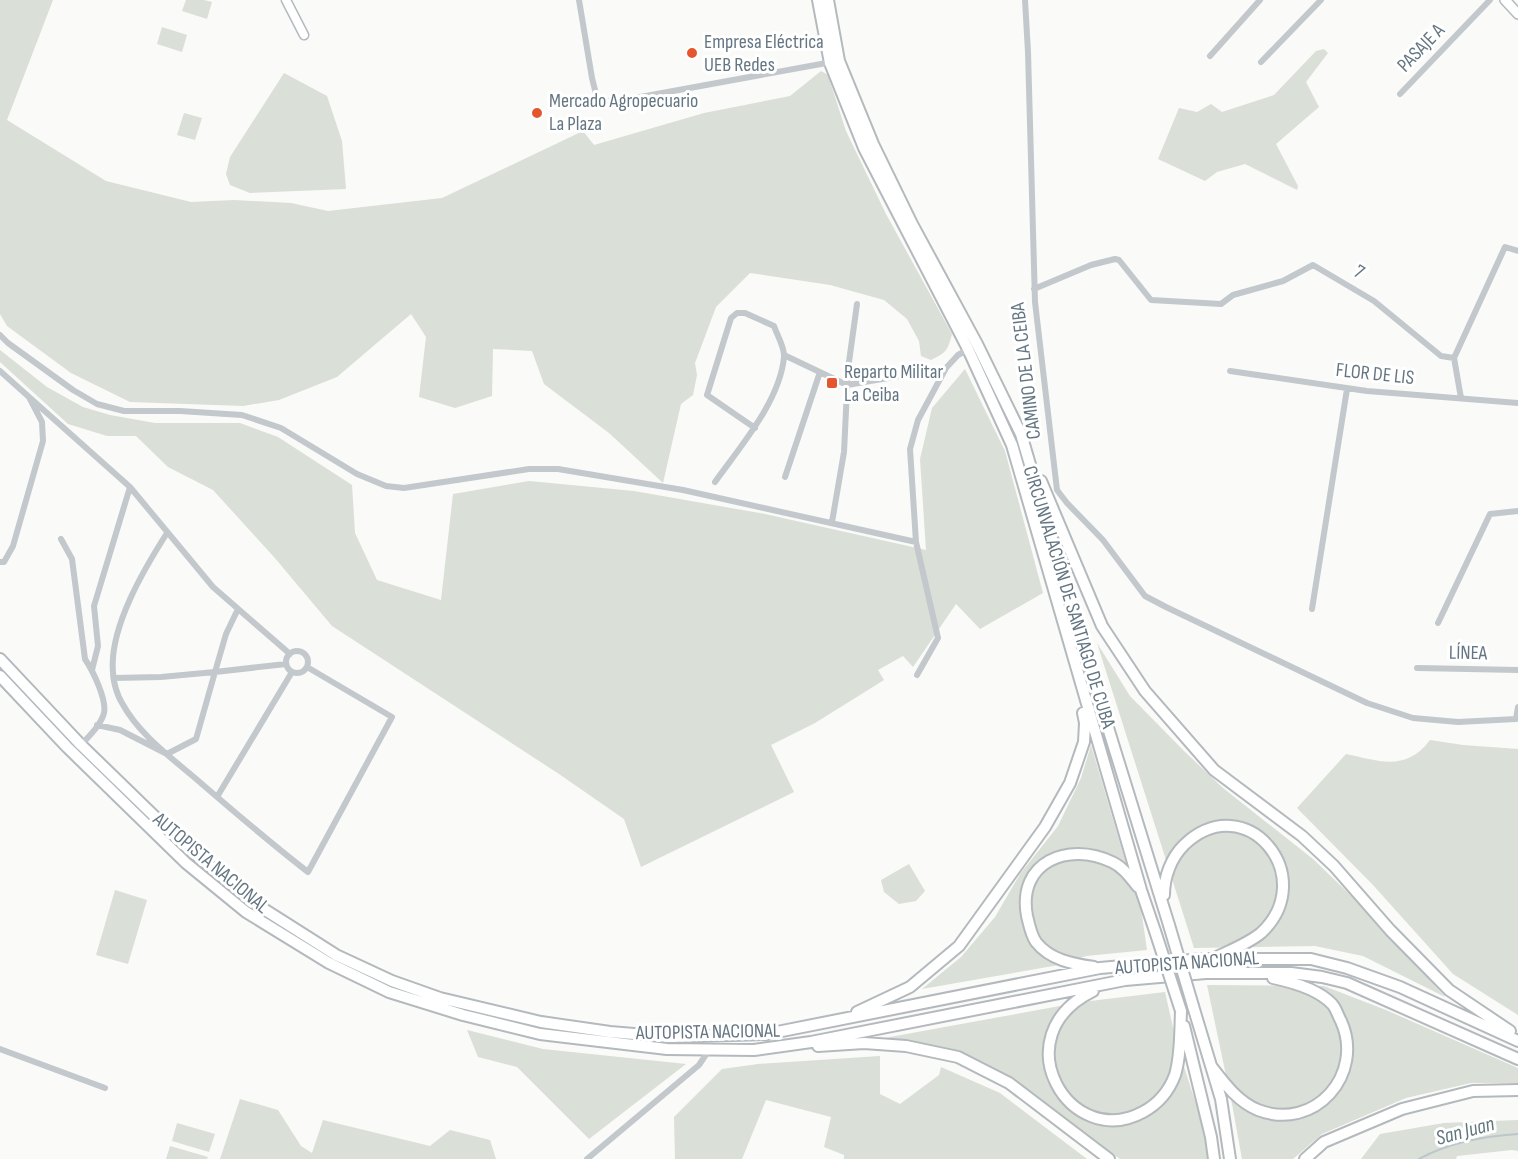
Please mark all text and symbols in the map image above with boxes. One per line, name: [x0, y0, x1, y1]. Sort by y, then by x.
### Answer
street label: PASAJE A: [1392, 18, 1450, 77]
place label: Empresa Eléctrica UEB Redes: [704, 30, 824, 77]
marker: Empresa Eléctrica UEB Redes: [685, 46, 699, 60]
place label: Mercado Agropecuario La Plaza: [549, 89, 698, 136]
marker: Mercado Agropecuario La Plaza: [530, 106, 544, 120]
street label: 7: [1349, 260, 1369, 284]
street label: CAMINO DE LA CEIBA: [1006, 301, 1046, 441]
street label: FLOR DE LIS: [1335, 358, 1415, 390]
place label: Reparto Militar La Ceiba: [844, 360, 944, 407]
marker: Reparto Militar La Ceiba: [825, 376, 839, 390]
street label: CIRCUNVALACIÓN DE SANTIAGO DE CUBA: [1018, 463, 1121, 731]
street label: LÍNEA: [1449, 641, 1488, 665]
street label: AUTOPISTA NACIONAL: [147, 807, 274, 919]
street label: AUTOPISTA NACIONAL: [1113, 946, 1260, 980]
street label: AUTOPISTA NACIONAL: [635, 1019, 781, 1045]
water label: San Juan: [1433, 1111, 1497, 1151]

